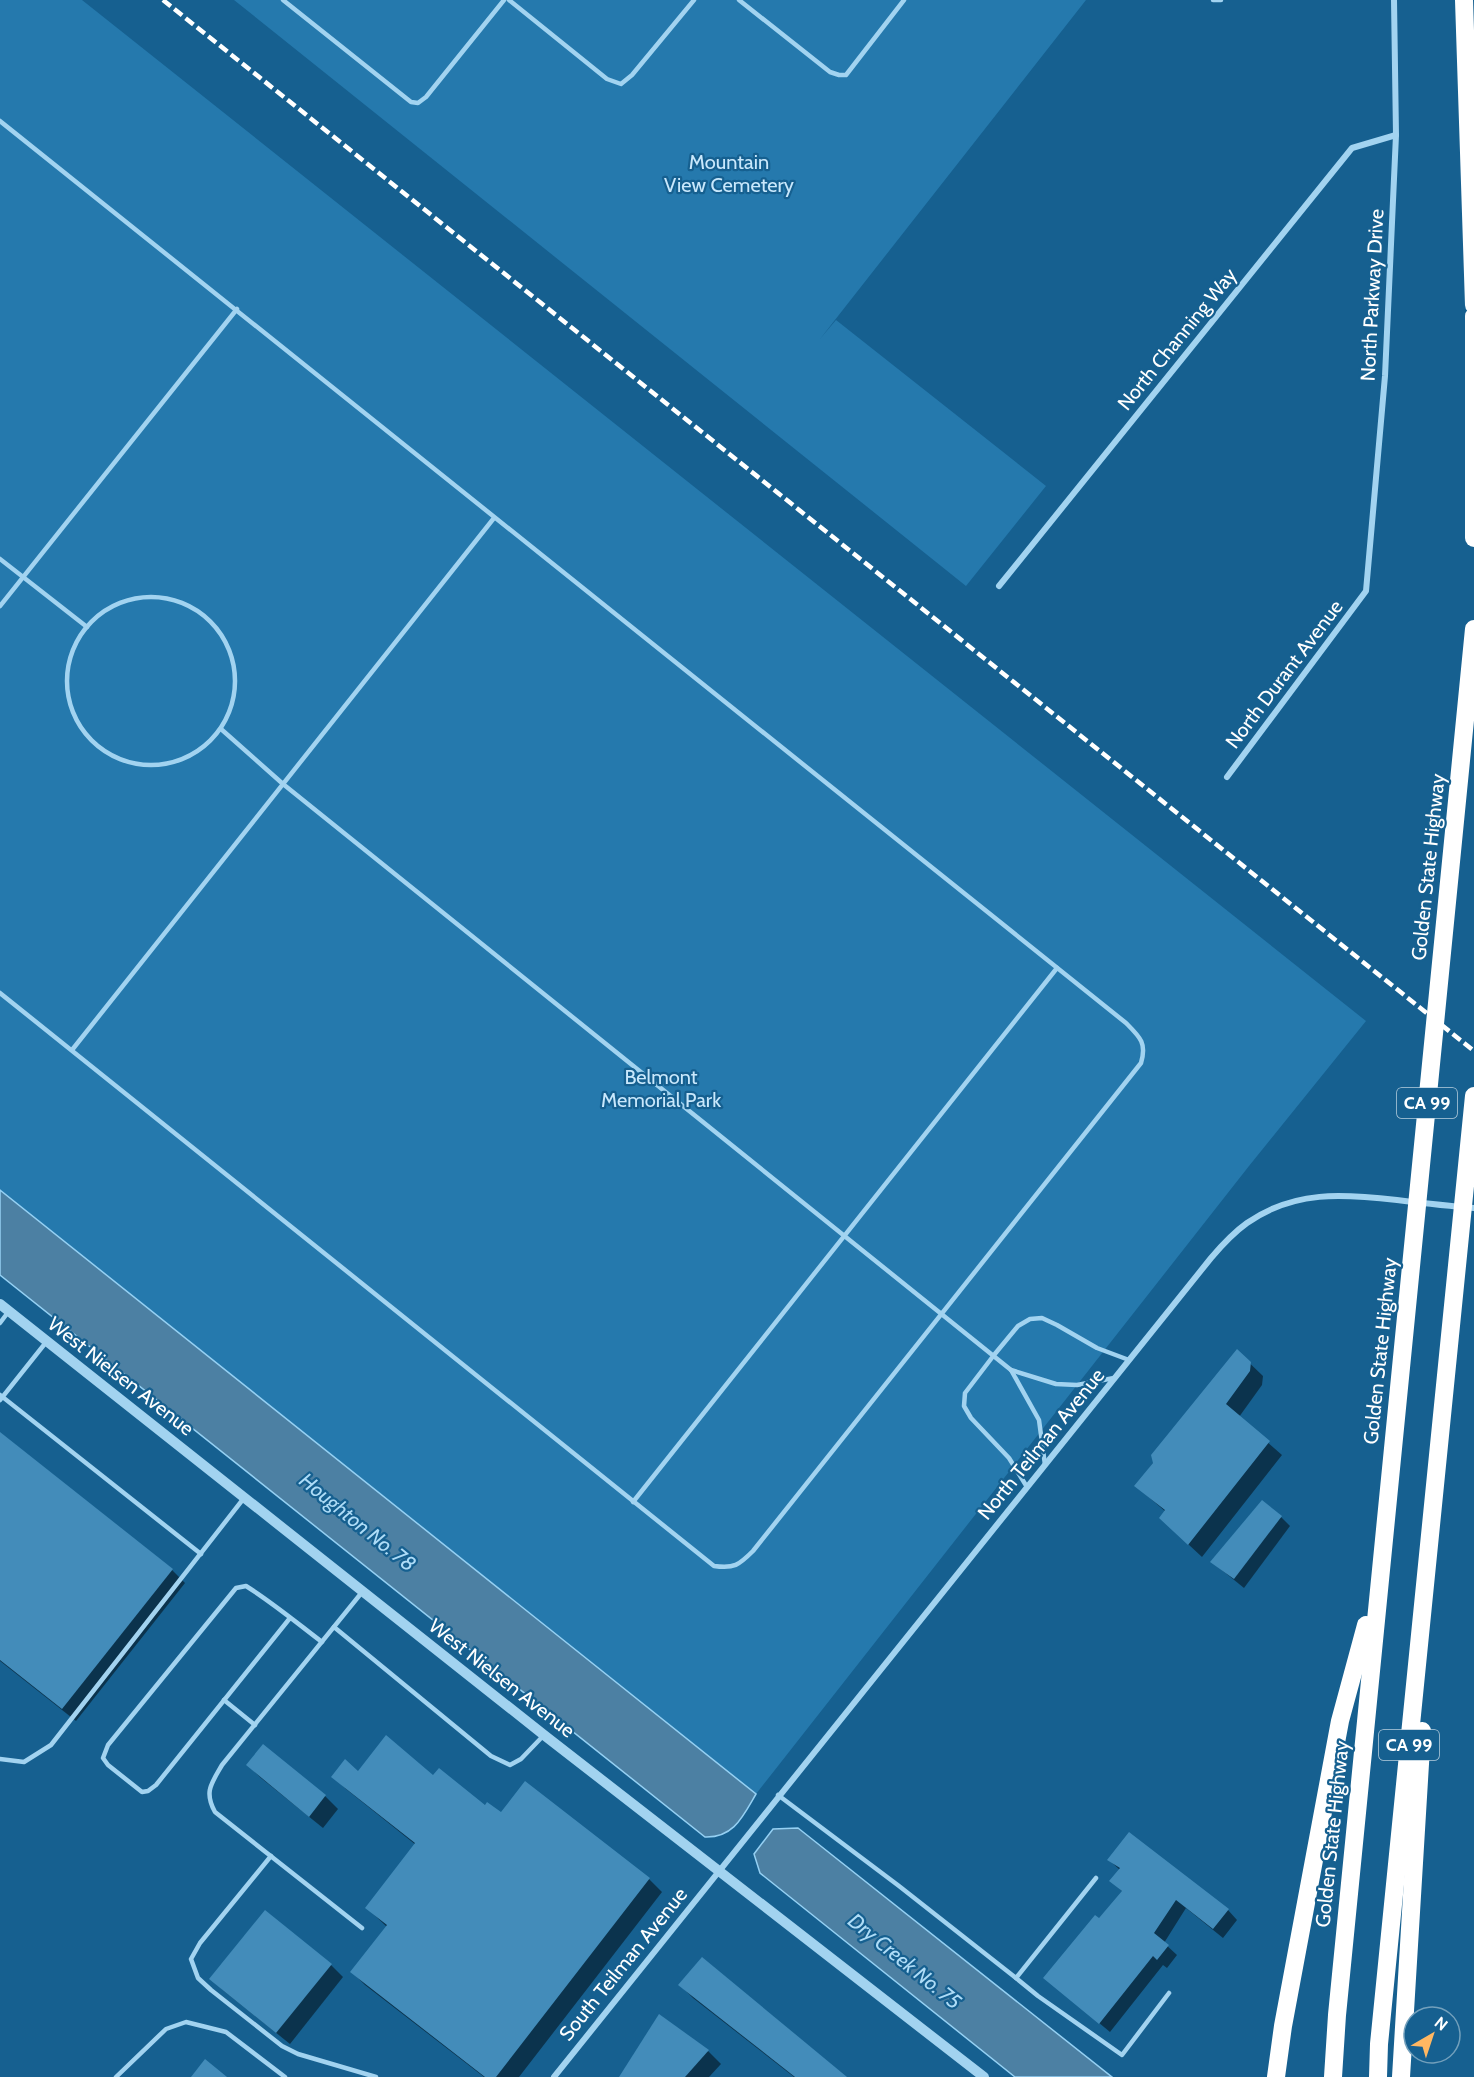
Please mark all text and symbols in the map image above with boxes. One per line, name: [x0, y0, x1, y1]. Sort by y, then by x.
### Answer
park label: Mountain View Cemetery: [664, 150, 794, 197]
street label: North Parkway Drive: [1356, 208, 1388, 382]
street label: North Channing Way: [1112, 263, 1242, 415]
street label: North Durant Avenue: [1220, 595, 1348, 753]
street label: Golden State Highway: [1406, 773, 1450, 961]
park label: Belmont Memorial Park: [601, 1065, 721, 1112]
road number: CA 99: [1397, 1088, 1457, 1118]
street label: Golden State Highway: [1358, 1257, 1402, 1445]
street label: West Nielsen Avenue: [43, 1312, 199, 1440]
street label: North Teilman Avenue: [973, 1363, 1109, 1525]
water label: Houghton No. 78: [295, 1467, 421, 1577]
street label: West Nielsen Avenue: [424, 1614, 580, 1742]
road number: CA 99: [1379, 1730, 1439, 1760]
street label: Golden State Highway: [1310, 1740, 1354, 1928]
street label: South Teilman Avenue: [554, 1883, 692, 2045]
water label: Dry Creek No. 75: [843, 1908, 967, 2014]
north arrow: [1402, 2005, 1462, 2065]
text: N: [1431, 2013, 1451, 2035]

